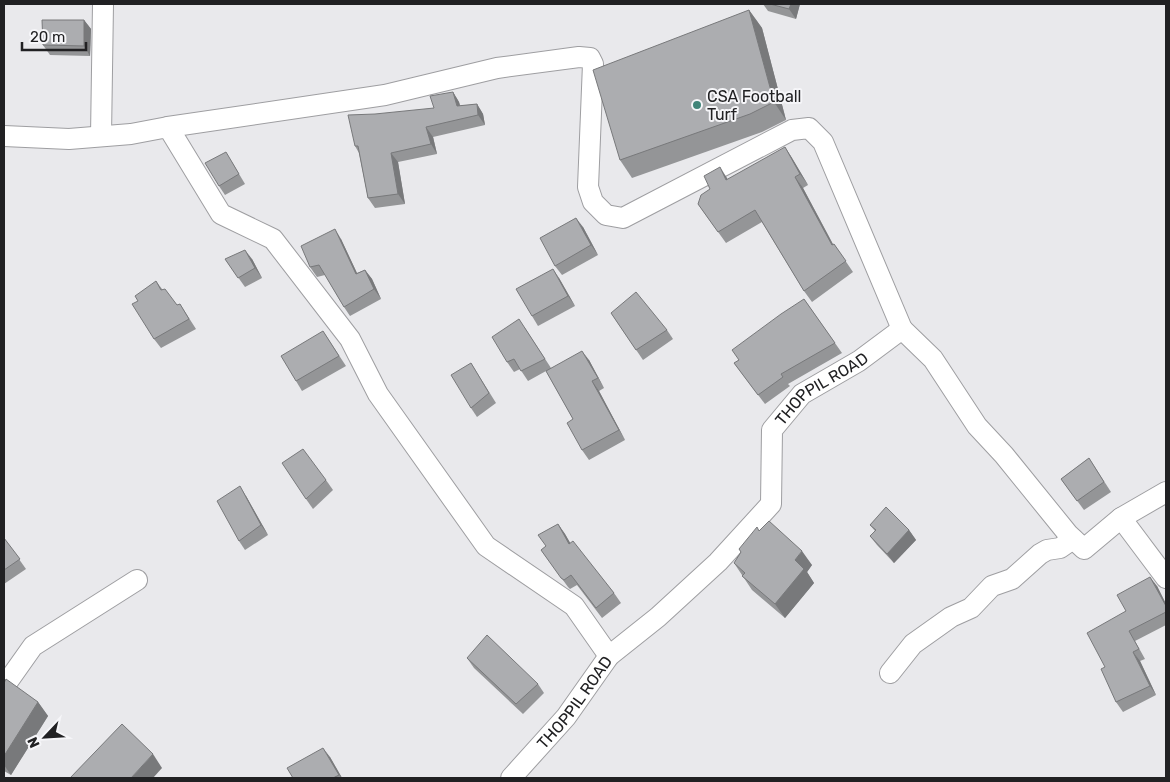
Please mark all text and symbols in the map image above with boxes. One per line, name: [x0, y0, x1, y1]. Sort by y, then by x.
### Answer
scale bar: [22, 20, 86, 52]
text: 20 m: [30, 28, 65, 46]
place label: CSA Football Turf: [707, 87, 802, 124]
marker: CSA Football Turf: [691, 99, 703, 111]
street label: THOPPIL ROAD: [771, 348, 872, 429]
street label: THOPPIL ROAD: [533, 652, 616, 752]
north arrow: [20, 712, 70, 762]
text: N: [24, 734, 44, 750]

